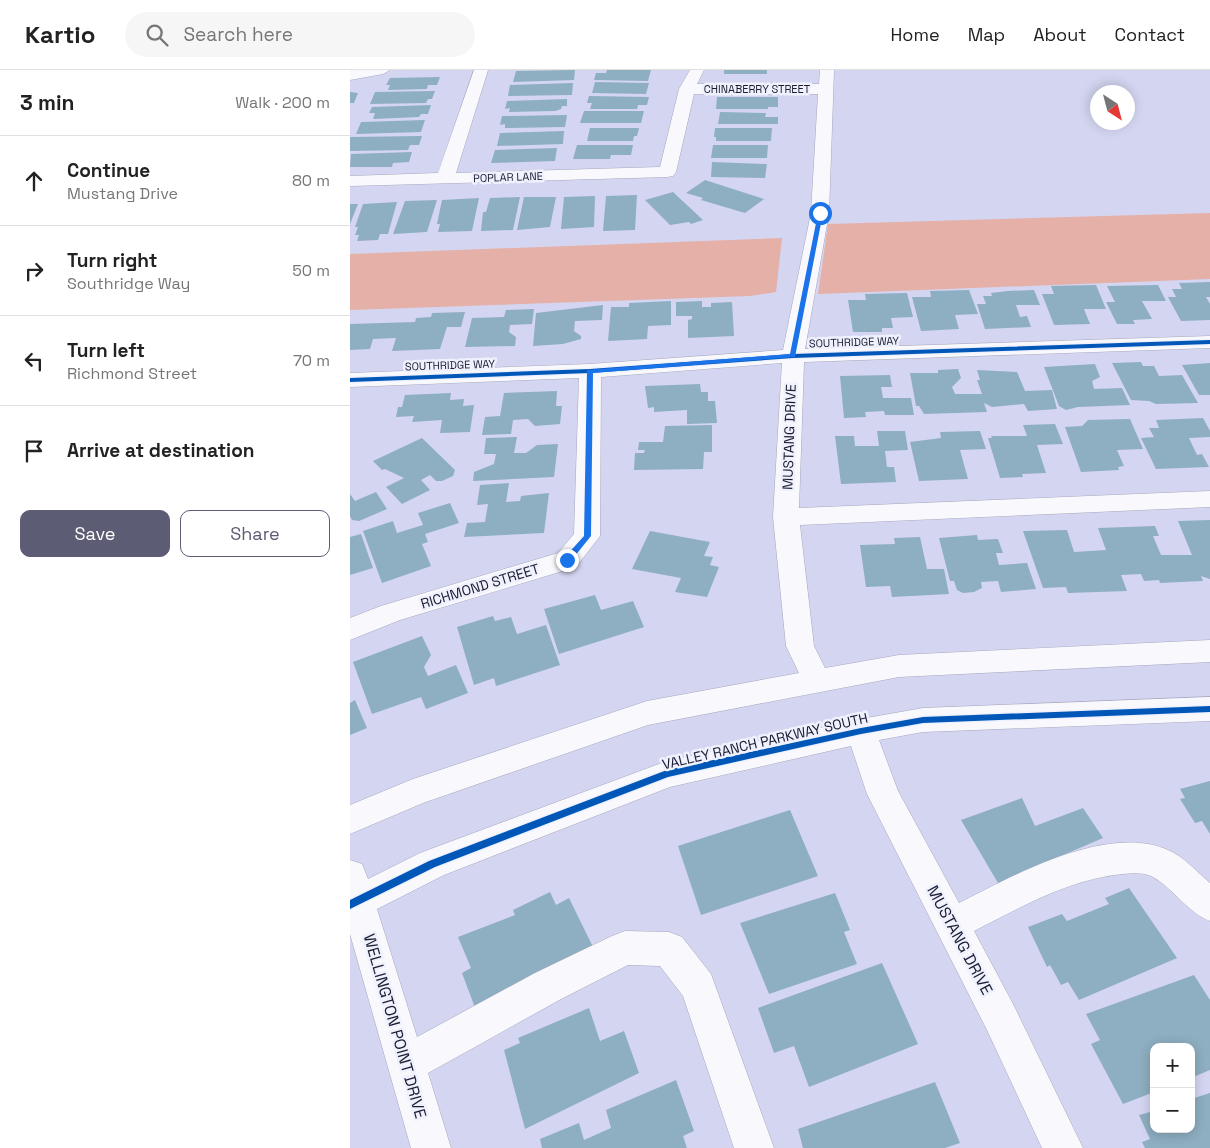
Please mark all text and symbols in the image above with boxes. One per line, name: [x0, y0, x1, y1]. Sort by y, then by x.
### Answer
search box: [125, 12, 475, 57]
text: Kartio: [25, 19, 95, 50]
icon: search: [143, 21, 171, 49]
text: Search here: [183, 22, 293, 47]
text: Home: [891, 23, 940, 46]
text: Map: [968, 23, 1005, 46]
text: About: [1033, 23, 1087, 46]
text: Contact: [1115, 23, 1185, 46]
street label: CHINABERRY STREET: [704, 82, 811, 96]
north arrow: [1090, 85, 1135, 130]
text: 3 min: [20, 89, 75, 116]
text: Walk · 200 m: [235, 92, 330, 113]
text: Continue: [67, 158, 150, 183]
icon: ahead: [20, 167, 48, 195]
street label: POPLAR LANE: [473, 169, 543, 185]
text: 80 m: [292, 170, 330, 191]
text: Mustang Drive: [67, 183, 178, 204]
route start: [809, 202, 832, 225]
text: Turn right: [67, 248, 157, 273]
icon: right: [20, 257, 48, 285]
text: 50 m: [292, 260, 330, 281]
text: Southridge Way: [67, 273, 190, 294]
street label: SOUTHRIDGE WAY: [809, 333, 900, 351]
text: Turn left: [67, 338, 145, 363]
icon: left: [20, 347, 48, 375]
text: 70 m: [293, 350, 330, 371]
street label: SOUTHRIDGE WAY: [405, 356, 496, 374]
text: Richmond Street: [67, 363, 197, 384]
street label: MUSTANG DRIVE: [778, 384, 800, 490]
icon: arrive: [20, 437, 48, 465]
text: Arrive at destination: [67, 438, 255, 463]
button: Save: [20, 510, 170, 557]
button: Share: [180, 510, 330, 557]
route end: [556, 549, 579, 572]
street label: RICHMOND STREET: [418, 559, 542, 613]
street label: VALLEY RANCH PARKWAY SOUTH: [660, 709, 870, 773]
street label: MUSTANG DRIVE: [922, 882, 998, 998]
street label: WELLINGTON POINT DRIVE: [359, 931, 431, 1121]
map controls: [1150, 1043, 1195, 1133]
button: +: [1150, 1043, 1195, 1088]
button: −: [1150, 1088, 1195, 1133]

